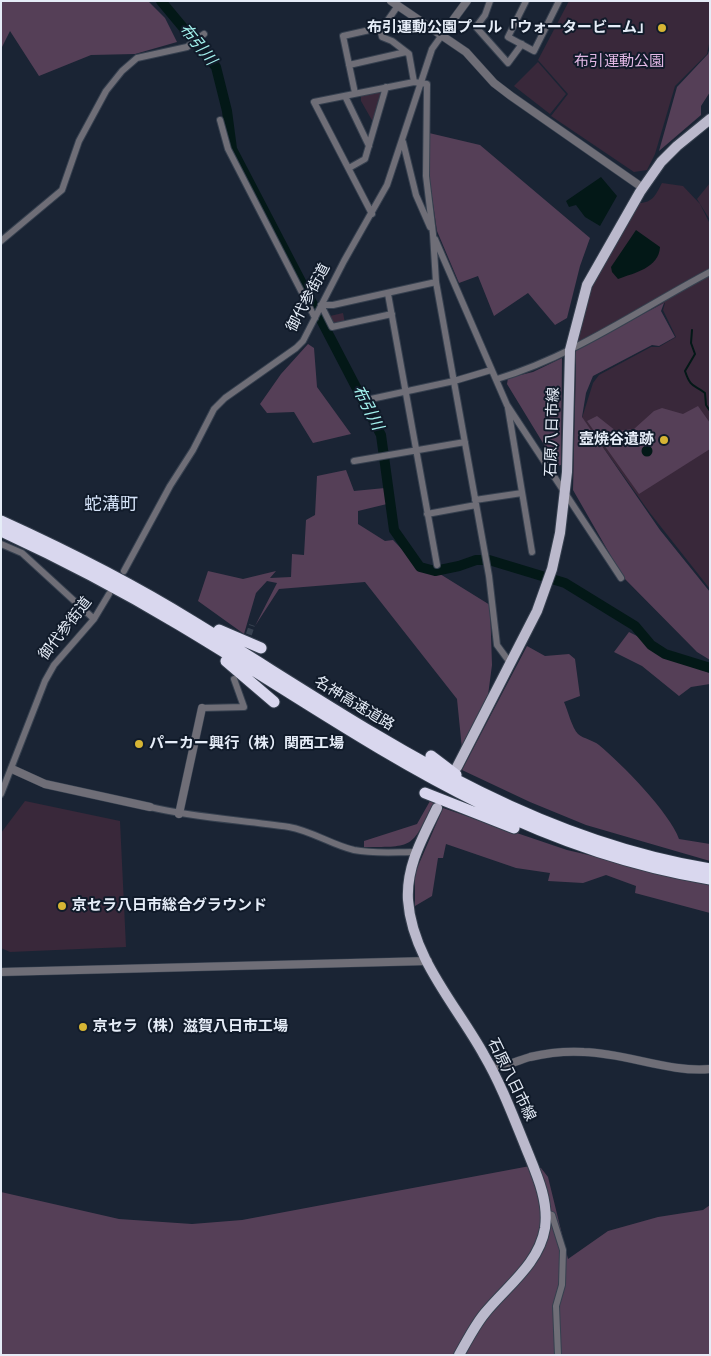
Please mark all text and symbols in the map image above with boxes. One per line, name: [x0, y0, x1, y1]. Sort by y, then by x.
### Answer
place label: 布引運動公園プール「ウォータービーム」: [367, 19, 652, 37]
water label: 布引川: [174, 20, 220, 70]
marker: 布引運動公園プール「ウォータービーム」: [656, 22, 668, 34]
park label: 布引運動公園: [574, 53, 664, 71]
street label: 御代参街道: [283, 261, 335, 335]
water label: 布引川: [348, 382, 386, 434]
street label: 石原八日市線: [542, 387, 564, 477]
place label: 壺焼谷遺跡: [579, 431, 654, 449]
marker: 壺焼谷遺跡: [658, 434, 670, 446]
district label: 蛇溝町: [84, 494, 138, 516]
street label: 御代参街道: [36, 594, 96, 664]
street label: 名神高速道路: [311, 673, 397, 735]
place label: パーカー興行（株）関西工場: [149, 735, 344, 753]
marker: パーカー興行（株）関西工場: [133, 738, 145, 750]
place label: 京セラ八日市総合グラウンド: [72, 897, 267, 915]
marker: 京セラ八日市総合グラウンド: [56, 900, 68, 912]
place label: 京セラ（株）滋賀八日市工場: [93, 1018, 288, 1036]
marker: 京セラ（株）滋賀八日市工場: [77, 1021, 89, 1033]
street label: 石原八日市線: [483, 1036, 539, 1124]

